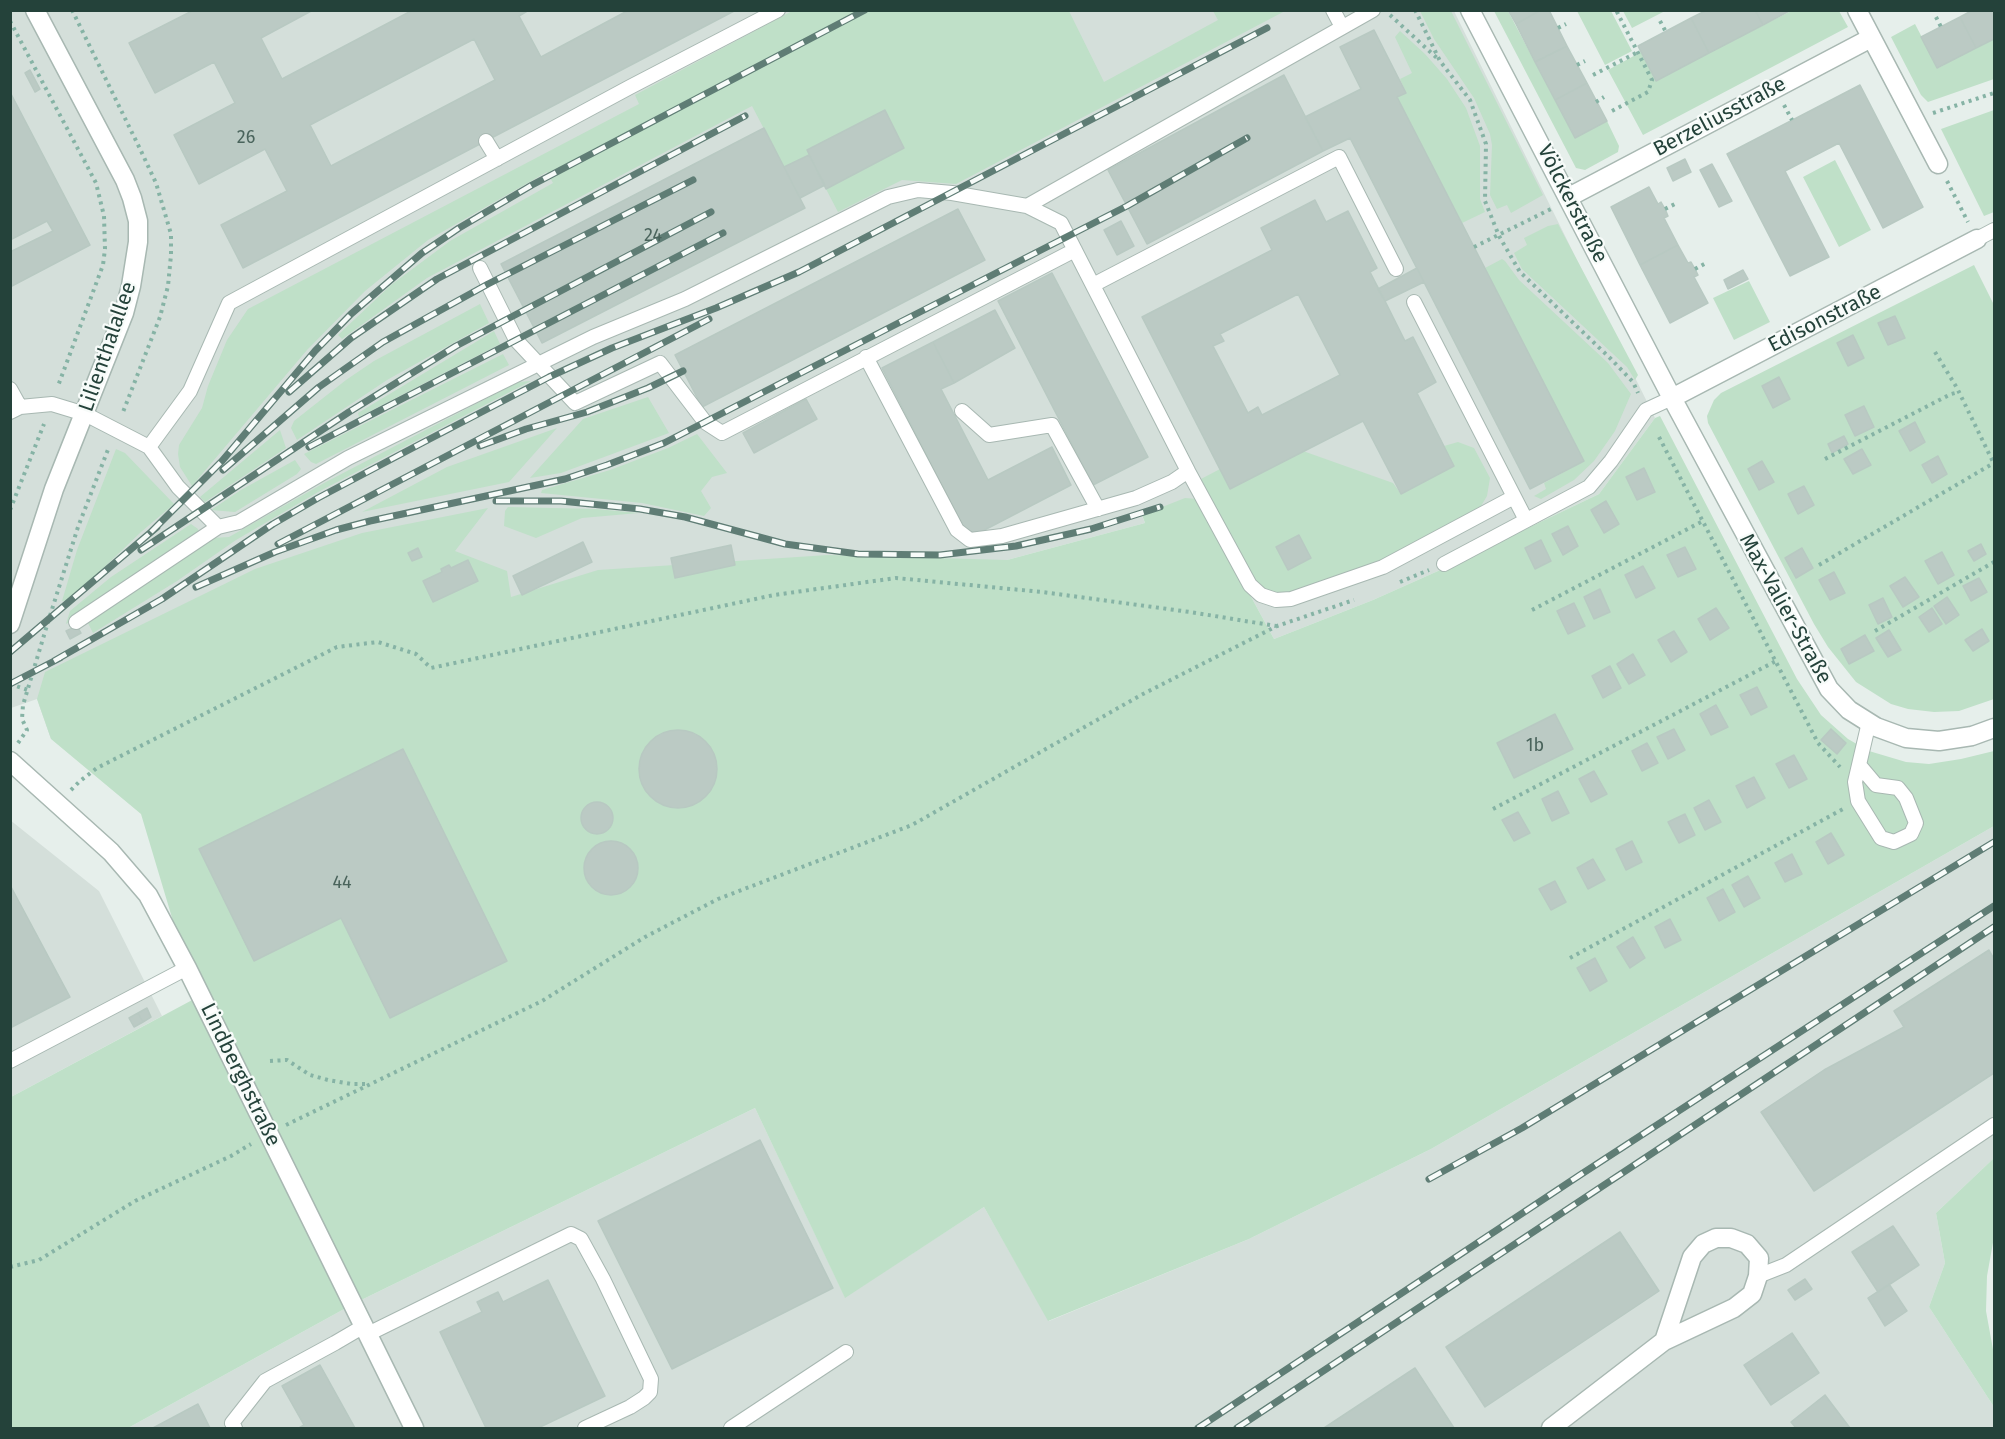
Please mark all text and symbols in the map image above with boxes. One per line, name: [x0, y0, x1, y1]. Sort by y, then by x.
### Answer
street label: Berzeliusstraße: [1649, 71, 1791, 163]
house number: 26: [237, 127, 255, 149]
street label: Völckerstraße: [1531, 141, 1613, 267]
house number: 24: [644, 225, 662, 247]
street label: Lilienthalallee: [74, 279, 142, 415]
street label: Edisonstraße: [1764, 280, 1886, 358]
street label: Max-Valier-Straße: [1733, 530, 1837, 688]
house number: 1b: [1526, 735, 1544, 757]
house number: 44: [332, 872, 352, 894]
street label: Lindberghstraße: [194, 999, 286, 1151]

